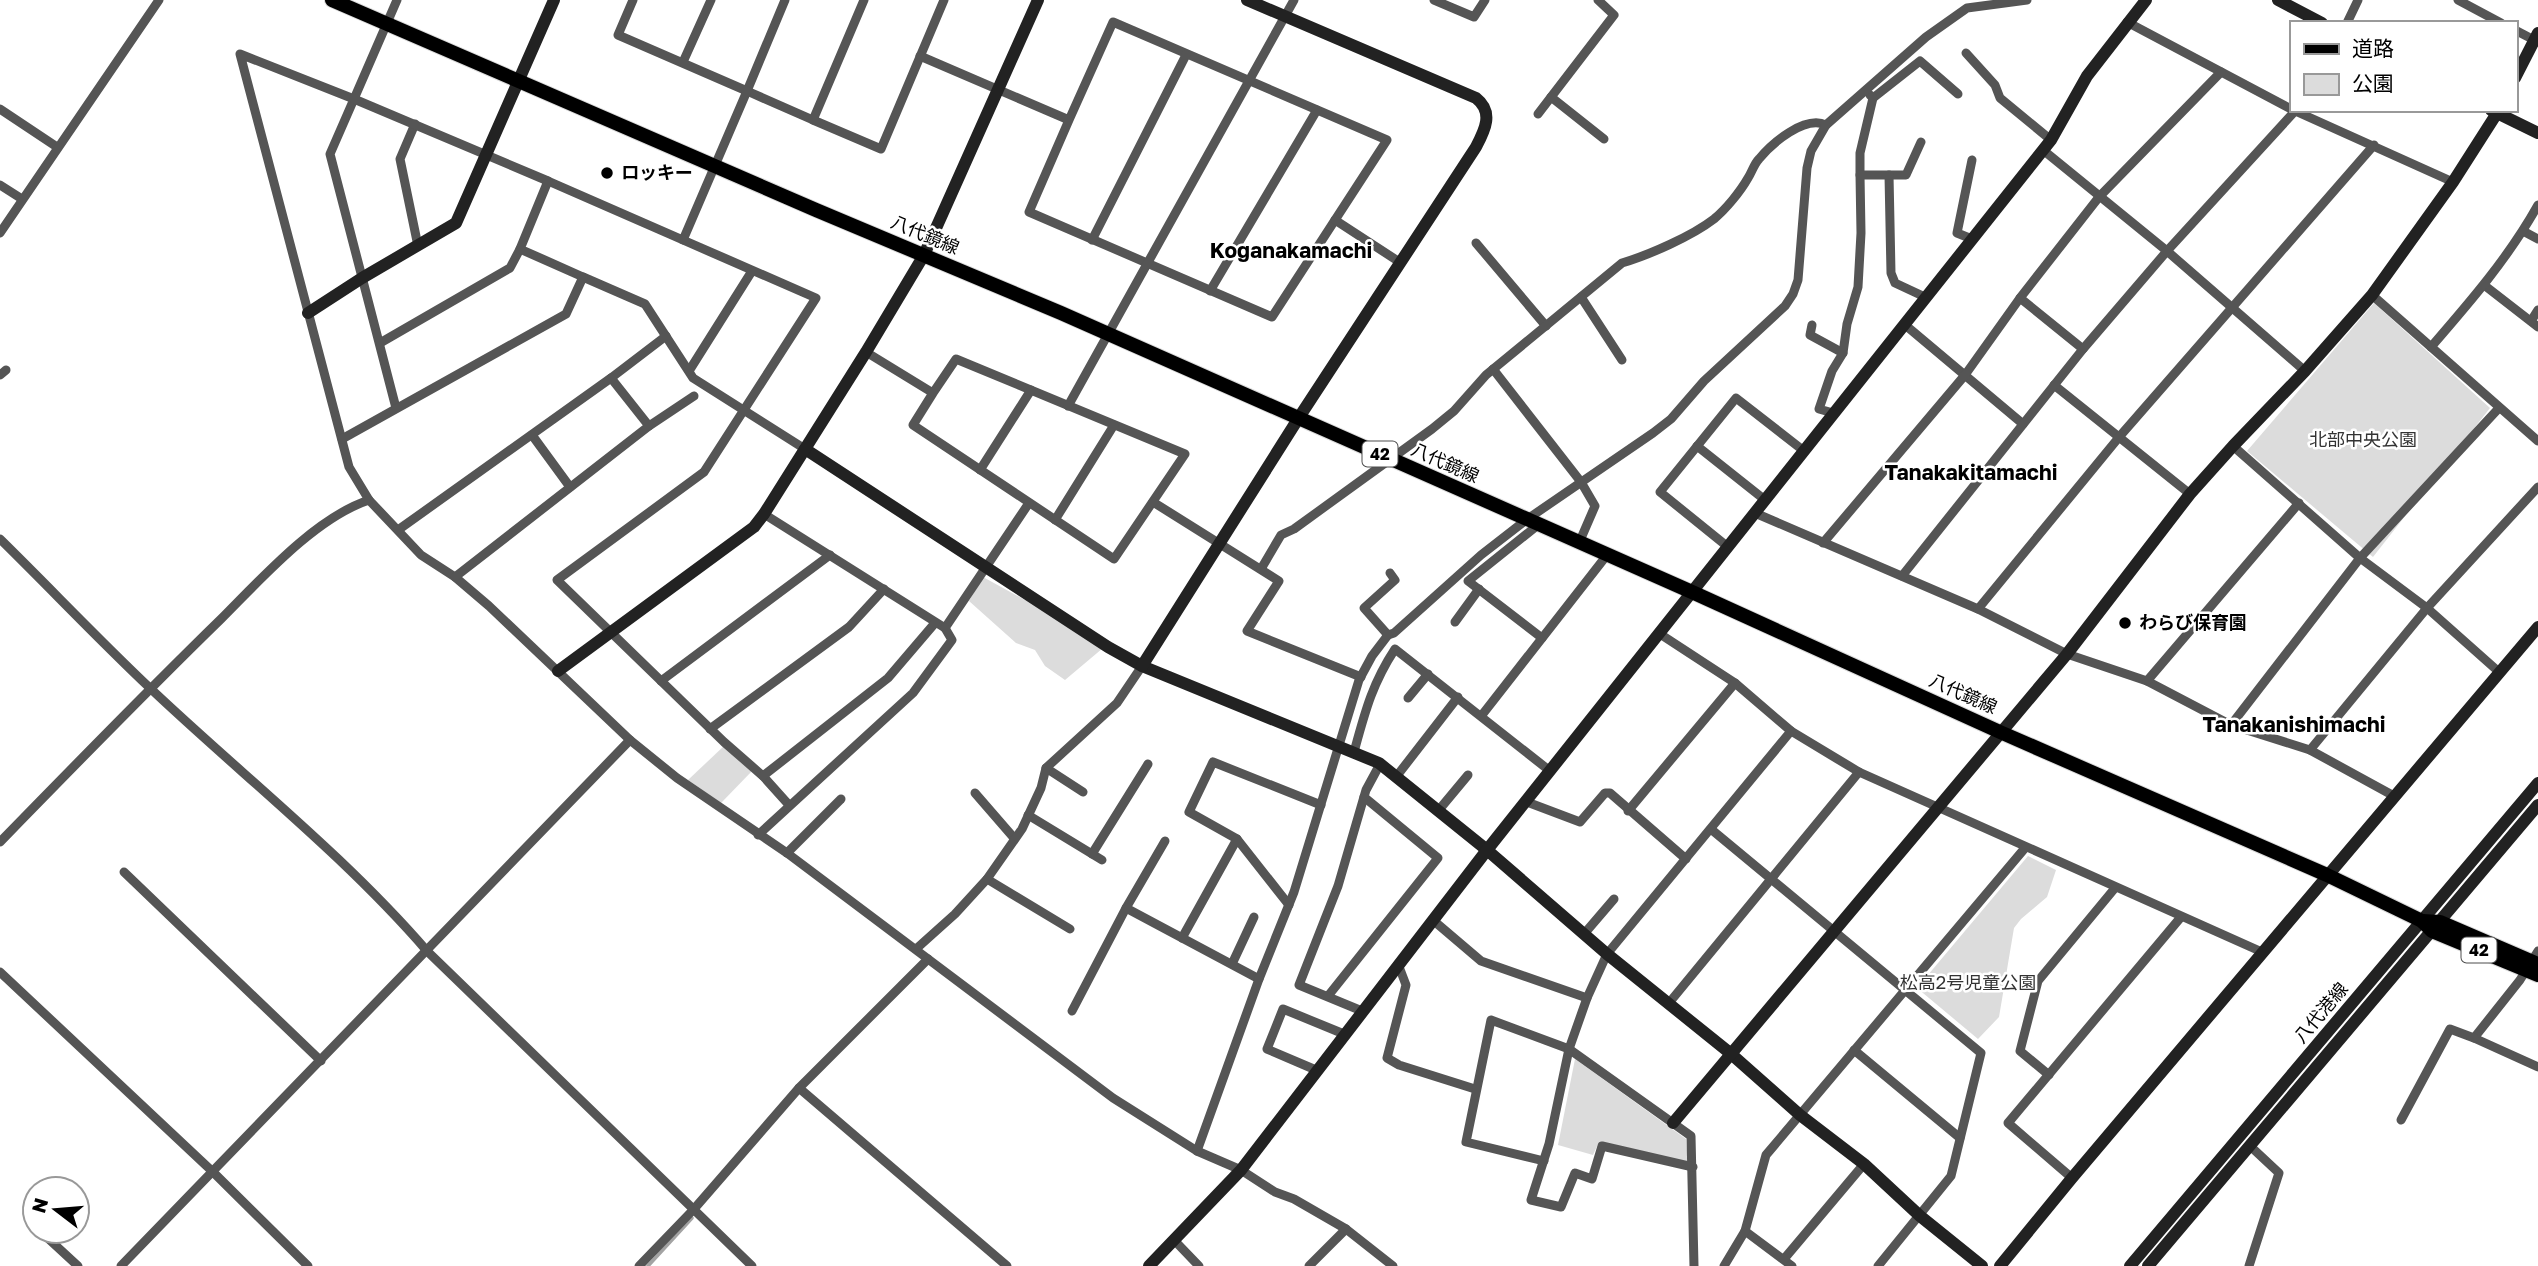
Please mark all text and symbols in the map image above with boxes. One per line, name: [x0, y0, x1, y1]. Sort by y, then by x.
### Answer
legend: [2290, 21, 2517, 112]
text: 道路: [2352, 35, 2394, 61]
text: 公園: [2352, 70, 2394, 96]
place label: ロッキー: [621, 161, 693, 183]
marker: ロッキー: [599, 165, 615, 181]
street label: 八代鏡線: [888, 210, 963, 258]
district label: Koganakamachi: [1210, 237, 1372, 263]
park label: 北部中央公園: [2309, 428, 2417, 450]
street label: 八代鏡線: [1408, 437, 1483, 487]
road number: 42: [1362, 442, 1398, 467]
district label: Tanakakitamachi: [1885, 459, 2057, 485]
place label: わらび保育園: [2139, 611, 2247, 633]
marker: わらび保育園: [2117, 615, 2133, 631]
street label: 八代鏡線: [1926, 668, 2001, 718]
district label: Tanakanishimachi: [2203, 711, 2385, 737]
road number: 42: [2462, 938, 2496, 962]
park label: 松高2号児童公園: [1900, 971, 2036, 993]
street label: 八代港線: [2289, 978, 2352, 1047]
north arrow: [21, 1175, 91, 1245]
text: N: [26, 1195, 52, 1215]

